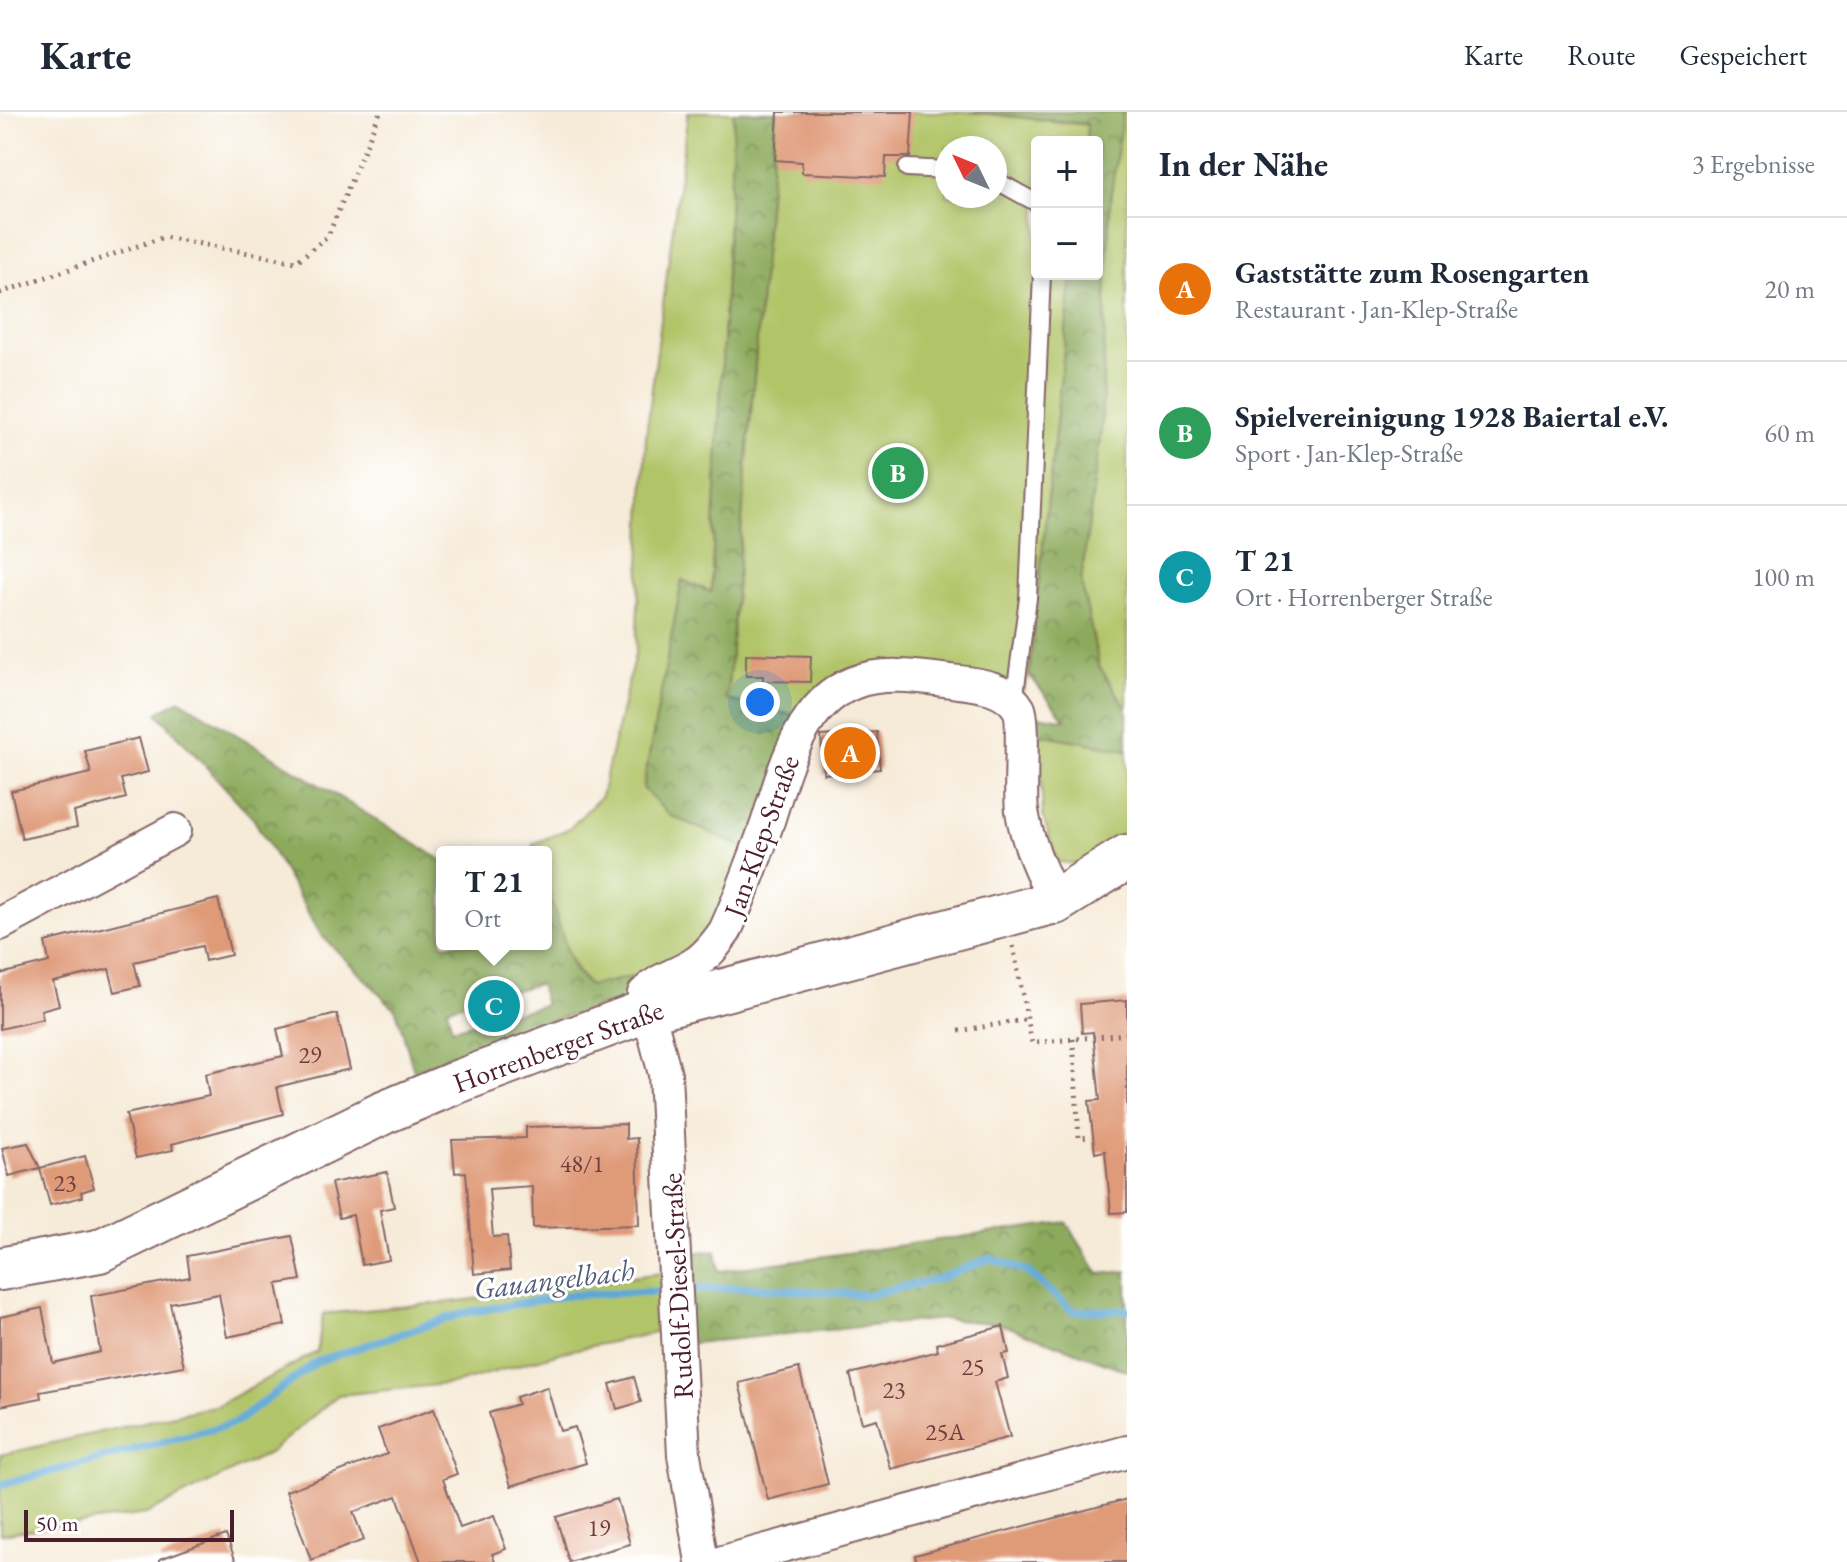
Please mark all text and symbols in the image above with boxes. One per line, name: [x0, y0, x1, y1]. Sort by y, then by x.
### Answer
text: Karte: [40, 31, 131, 80]
text: Karte: [1464, 37, 1523, 73]
text: Route: [1567, 37, 1635, 73]
text: Gespeichert: [1679, 37, 1807, 73]
north arrow: [935, 136, 1007, 208]
map controls: [1031, 136, 1103, 280]
button: +: [1031, 136, 1103, 208]
text: In der Nähe: [1159, 142, 1328, 186]
text: 3 Ergebnisse: [1692, 147, 1815, 181]
button: −: [1031, 208, 1103, 280]
text: Gaststätte zum Rosengarten: [1235, 253, 1590, 292]
text: A: [1176, 272, 1194, 306]
text: 20 m: [1765, 272, 1815, 306]
text: Restaurant · Jan-Klep-Straße: [1235, 292, 1518, 326]
text: Spielvereinigung 1928 Baiertal e.V.: [1235, 397, 1669, 436]
text: B: [1177, 416, 1193, 450]
text: 60 m: [1765, 416, 1815, 450]
text: Sport · Jan-Klep-Straße: [1235, 436, 1463, 470]
pin: B: [872, 443, 924, 503]
text: T 21: [1235, 541, 1295, 580]
text: C: [1176, 560, 1194, 594]
text: 100 m: [1752, 560, 1815, 594]
text: Ort · Horrenberger Straße: [1235, 580, 1493, 614]
your location: [740, 682, 780, 722]
pin: A: [824, 723, 876, 783]
street label: Jan-Klep-Straße: [714, 750, 807, 924]
popup: [436, 846, 552, 950]
text: T 21: [464, 862, 524, 901]
text: Ort: [464, 901, 501, 935]
pin: C: [468, 976, 520, 1036]
street label: Horrenberger Straße: [448, 991, 668, 1101]
house number: 29: [298, 1039, 322, 1070]
house number: 48/1: [560, 1148, 604, 1179]
house number: 23: [53, 1167, 77, 1198]
street label: Rudolf-Diesel-Straße: [653, 1172, 701, 1400]
water label: Gauangelbach: [471, 1250, 637, 1308]
house number: 25: [961, 1351, 985, 1382]
house number: 23: [882, 1374, 906, 1405]
house number: 25A: [925, 1416, 965, 1447]
scale bar: [24, 1506, 234, 1542]
text: 50 m: [36, 1509, 79, 1538]
house number: 19: [587, 1512, 611, 1543]

